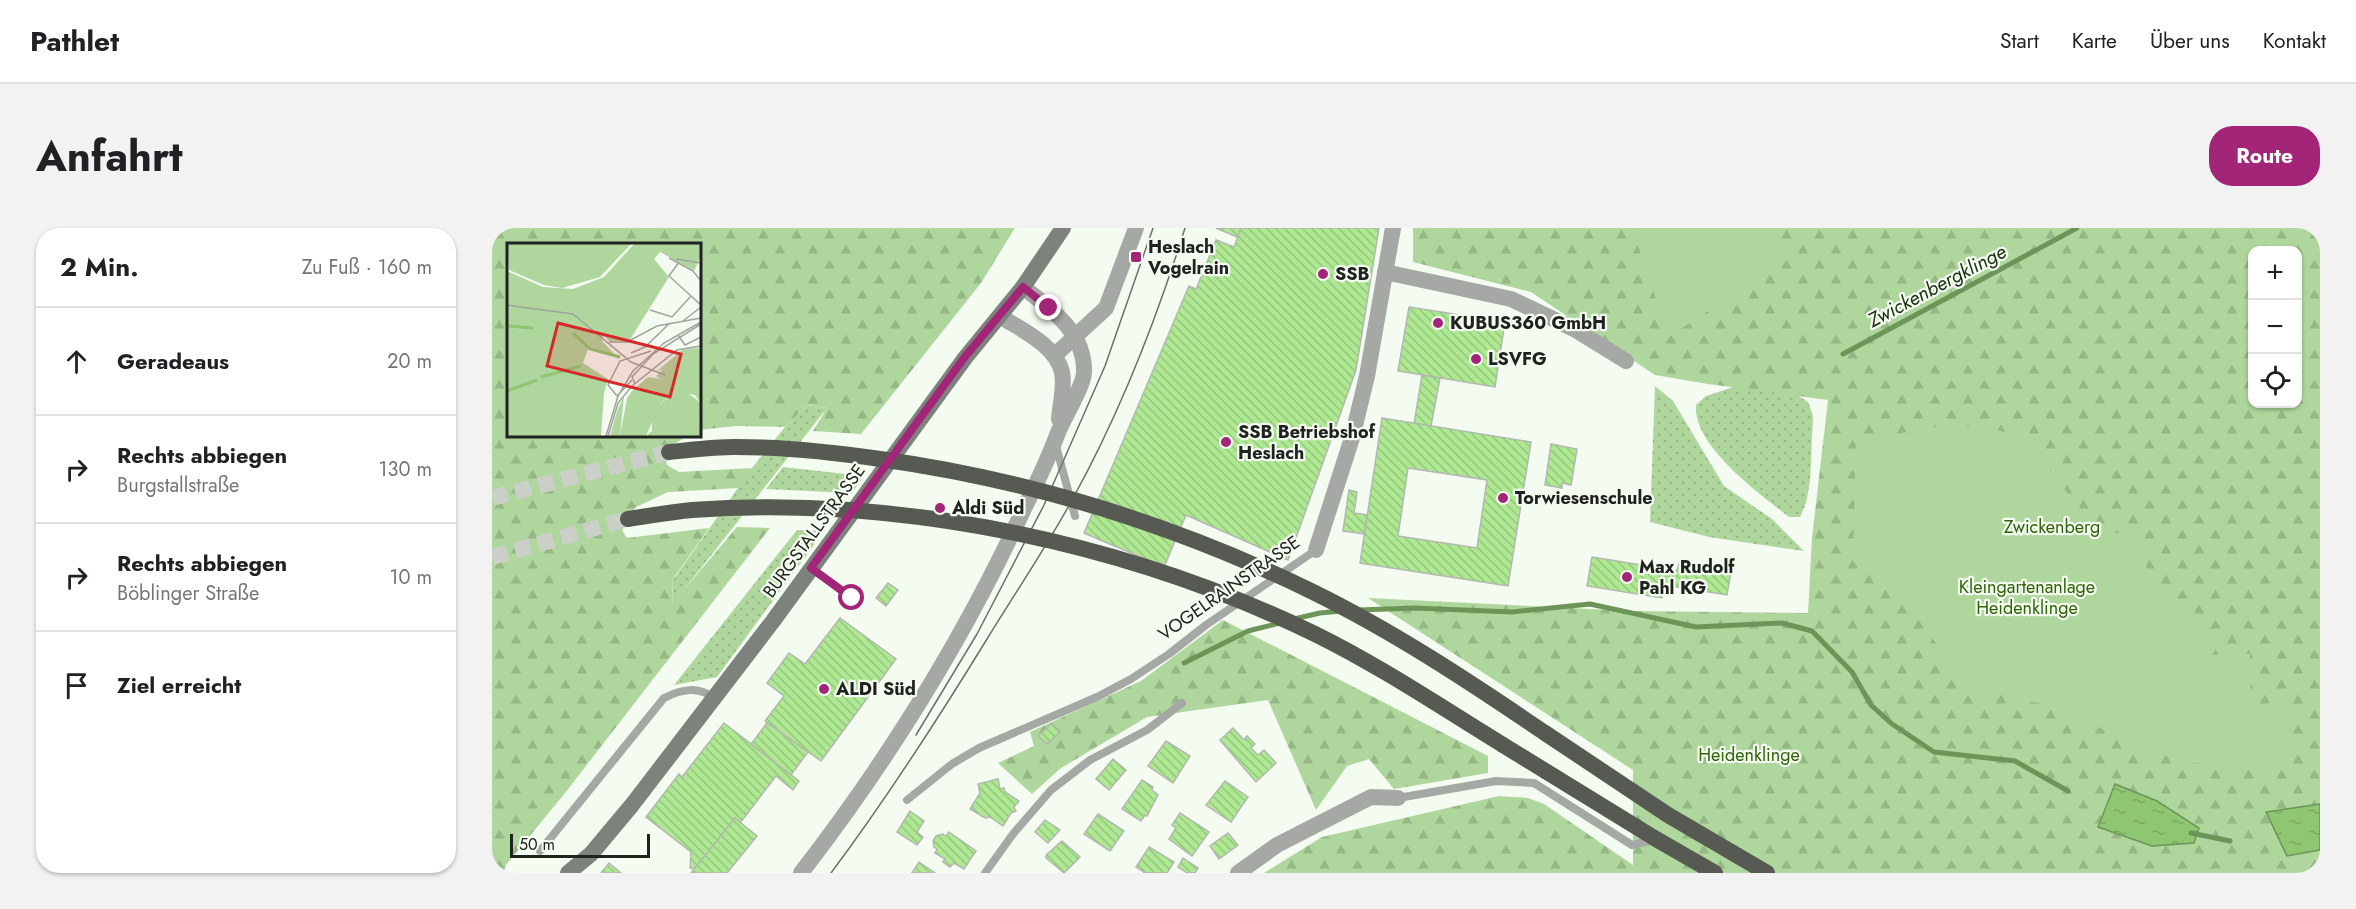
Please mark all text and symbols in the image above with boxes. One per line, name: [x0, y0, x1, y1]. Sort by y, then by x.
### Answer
text: Pathlet: [30, 21, 119, 62]
text: Start: [2000, 26, 2039, 56]
text: Karte: [2072, 26, 2117, 56]
text: Über uns: [2150, 26, 2230, 56]
text: Kontakt: [2263, 26, 2326, 56]
text: Anfahrt: [36, 126, 183, 187]
button: Route: [2209, 126, 2320, 186]
place label: Heslach Vogelrain: [1147, 234, 1229, 281]
water label: Zwickenbergklinge: [1862, 237, 2011, 335]
inset map: [507, 243, 700, 436]
map controls: [2248, 246, 2302, 408]
button: +: [2248, 246, 2302, 300]
text: 2 Min.: [60, 248, 139, 286]
marker: Heslach Vogelrain: [1129, 250, 1143, 264]
text: Zu Fuß · 160 m: [302, 253, 432, 282]
place label: SSB: [1335, 261, 1369, 287]
marker: SSB: [1316, 267, 1330, 281]
route end: [1035, 294, 1061, 320]
button: −: [2248, 300, 2302, 354]
place label: KUBUS360 GmbH: [1450, 310, 1606, 336]
marker: KUBUS360 GmbH: [1431, 316, 1445, 330]
icon: ahead: [60, 345, 93, 378]
text: Geradeaus: [117, 345, 229, 377]
place label: LSVFG: [1488, 346, 1547, 372]
text: 20 m: [387, 347, 432, 376]
marker: LSVFG: [1469, 352, 1483, 366]
button: locate: [2248, 354, 2302, 408]
place label: SSB Betriebshof Heslach: [1238, 419, 1376, 466]
marker: SSB Betriebshof Heslach: [1219, 435, 1233, 449]
text: Rechts abbiegen: [117, 439, 287, 471]
icon: right: [60, 453, 93, 486]
text: 130 m: [378, 455, 432, 484]
street label: BURGSTALLSTRASSE: [757, 459, 871, 603]
text: Burgstallstraße: [117, 471, 239, 500]
place label: Torwiesenschule: [1515, 485, 1653, 511]
marker: Torwiesenschule: [1496, 491, 1510, 505]
place label: Aldi Süd: [951, 495, 1024, 521]
marker: Aldi Süd: [933, 501, 947, 515]
park label: Zwickenberg: [2004, 514, 2100, 540]
street label: VOGELRAINSTRASSE: [1153, 529, 1305, 647]
text: Rechts abbiegen: [117, 547, 287, 579]
place label: Max Rudolf Pahl KG: [1639, 554, 1735, 601]
icon: right: [60, 561, 93, 594]
text: 10 m: [389, 563, 432, 592]
marker: Max Rudolf Pahl KG: [1620, 570, 1634, 584]
park label: Kleingartenanlage Heidenklinge: [1959, 574, 2095, 621]
text: Böblinger Straße: [117, 579, 259, 608]
route start: [838, 584, 864, 610]
icon: arrive: [60, 669, 93, 702]
text: Ziel erreicht: [117, 669, 241, 701]
place label: ALDI Süd: [835, 676, 916, 702]
marker: ALDI Süd: [817, 682, 831, 696]
park label: Heidenklinge: [1698, 742, 1800, 768]
scale bar: [510, 831, 650, 858]
text: 50 m: [519, 833, 555, 856]

